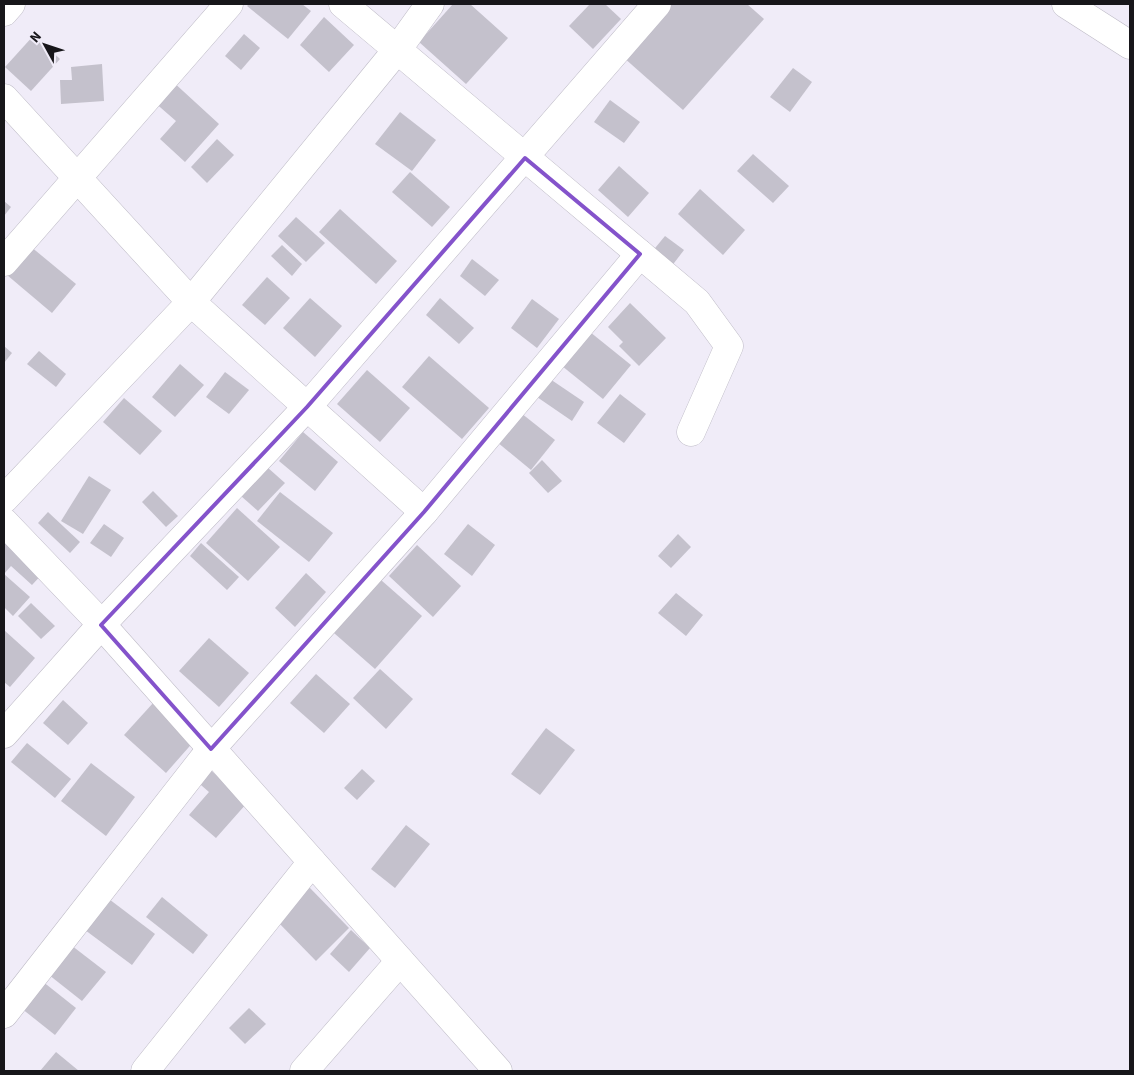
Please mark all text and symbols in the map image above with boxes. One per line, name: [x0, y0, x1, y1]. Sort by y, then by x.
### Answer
north arrow: [20, 20, 70, 70]
text: N: [25, 27, 46, 47]

